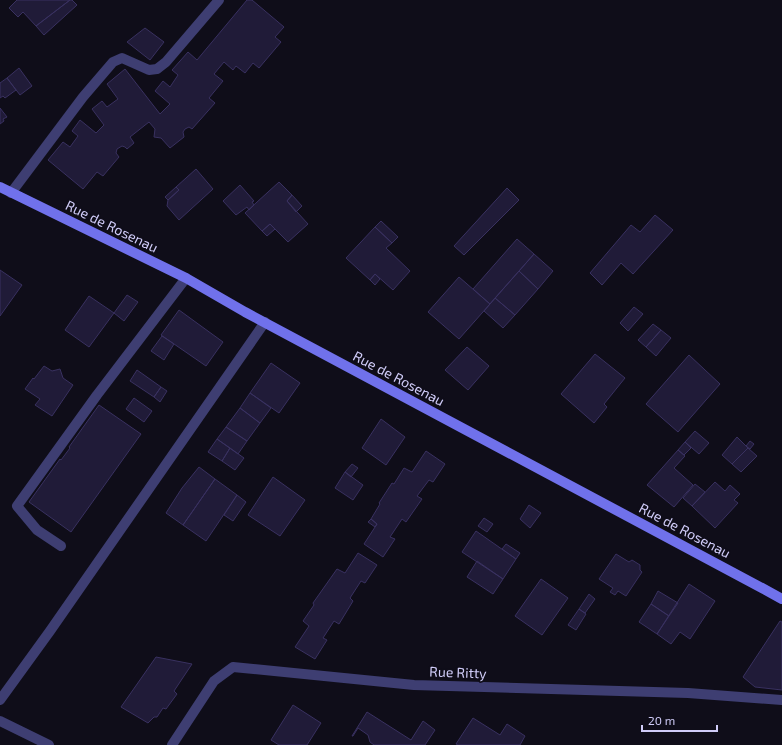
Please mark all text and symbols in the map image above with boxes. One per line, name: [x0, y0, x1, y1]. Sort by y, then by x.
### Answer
street label: Rue de Rosenau: [63, 196, 161, 256]
street label: Rue de Rosenau: [350, 347, 448, 409]
street label: Rue de Rosenau: [636, 499, 734, 561]
street label: Rue Ritty: [429, 663, 488, 682]
scale bar: [642, 707, 717, 733]
text: 20 m: [648, 713, 675, 727]

